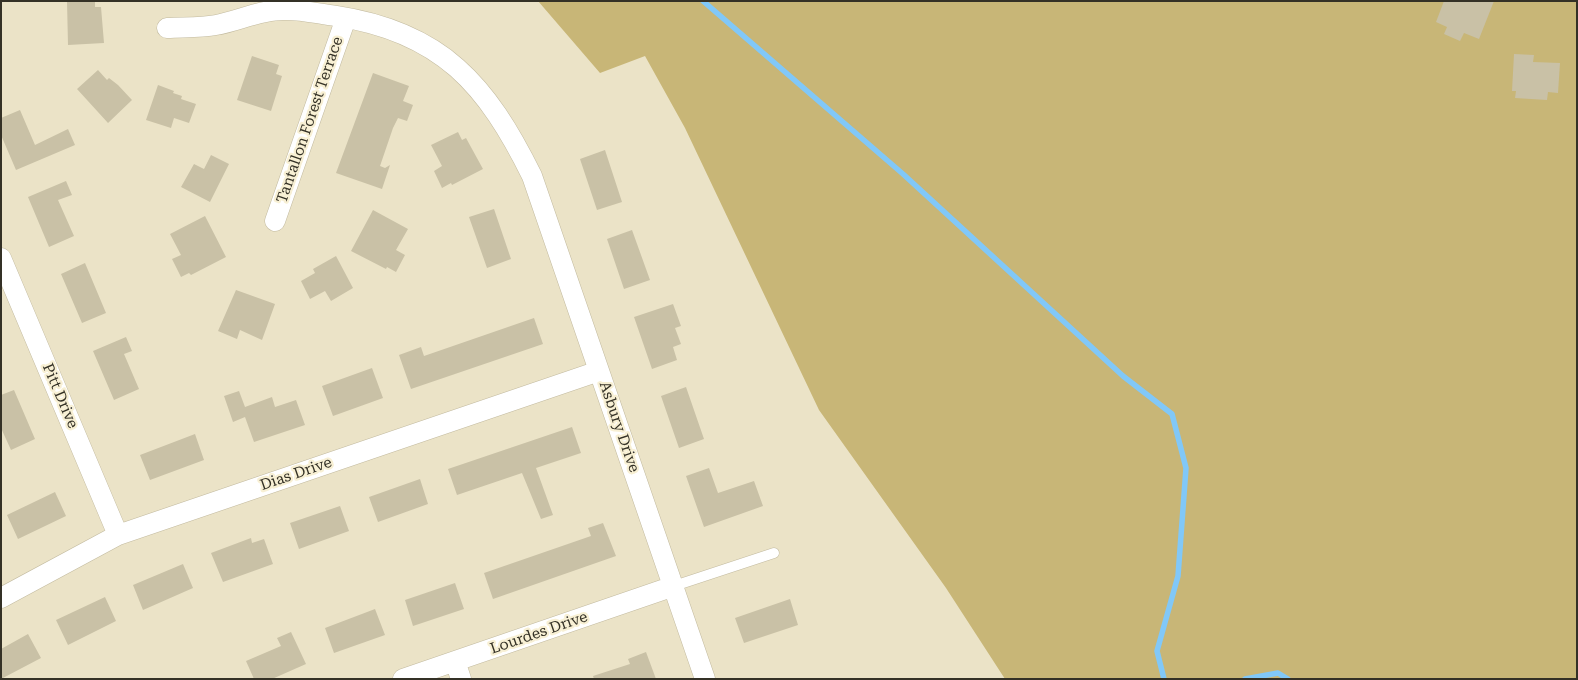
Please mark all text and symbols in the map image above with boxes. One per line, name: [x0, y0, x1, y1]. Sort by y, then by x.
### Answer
street label: Tantallon Forest Terrace: [273, 34, 347, 206]
street label: Pitt Drive: [38, 361, 82, 431]
street label: Asbury Drive: [595, 379, 643, 475]
street label: Dias Drive: [258, 453, 334, 495]
street label: Lourdes Drive: [488, 608, 590, 658]

